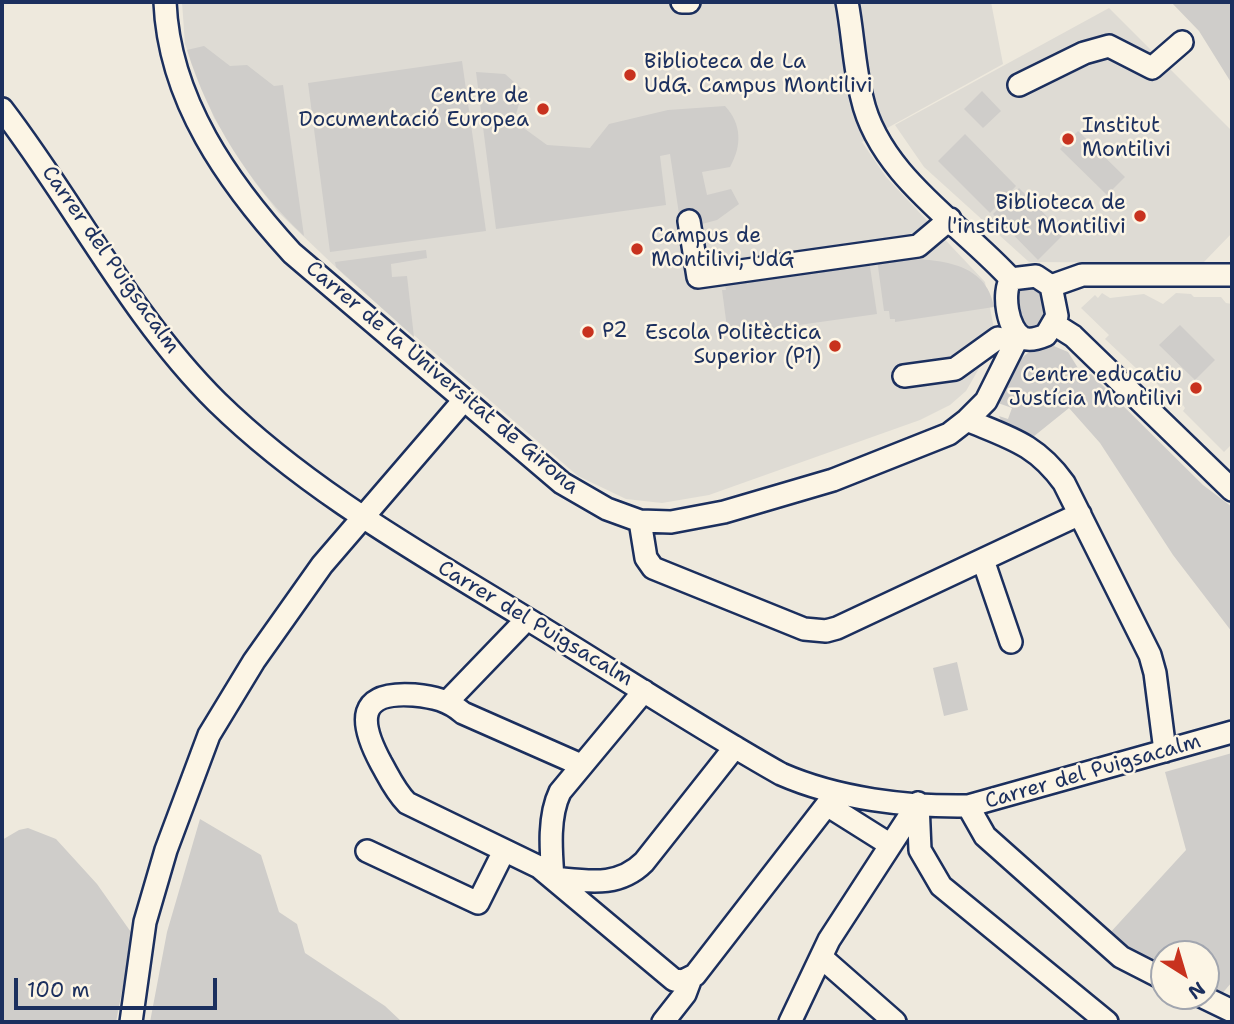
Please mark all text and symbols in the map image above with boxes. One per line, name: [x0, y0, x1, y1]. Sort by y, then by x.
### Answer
place label: Biblioteca de La UdG. Campus Montilivi: [644, 50, 873, 100]
marker: Biblioteca de La UdG. Campus Montilivi: [622, 67, 638, 83]
place label: Centre de Documentació Europea: [299, 84, 529, 134]
marker: Centre de Documentació Europea: [535, 101, 551, 117]
place label: Institut Montilivi: [1082, 114, 1171, 164]
marker: Institut Montilivi: [1060, 131, 1076, 147]
street label: Carrer del Puigsacalm: [36, 161, 184, 359]
place label: Biblioteca de l'institut Montilivi: [947, 191, 1126, 241]
marker: Biblioteca de l'institut Montilivi: [1132, 208, 1148, 224]
place label: Campus de Montilivi, UdG: [651, 224, 794, 274]
marker: Campus de Montilivi, UdG: [629, 241, 645, 257]
street label: Carrer de la Universitat de Girona: [300, 256, 584, 500]
place label: P2: [602, 319, 628, 345]
place label: Escola Politèctica Superior (P1): [645, 321, 821, 371]
marker: P2: [580, 324, 596, 340]
marker: Escola Politèctica Superior (P1): [827, 338, 843, 354]
place label: Centre educatiu Justícia Montilivi: [1009, 363, 1182, 413]
marker: Centre educatiu Justícia Montilivi: [1188, 380, 1204, 396]
street label: Carrer del Puigsacalm: [433, 556, 637, 692]
street label: Carrer del Puigsacalm: [982, 729, 1204, 815]
north arrow: [1150, 940, 1220, 1010]
scale bar: [18, 964, 220, 1008]
text: 100 m: [27, 976, 90, 1004]
text: N: [1183, 976, 1210, 1005]

